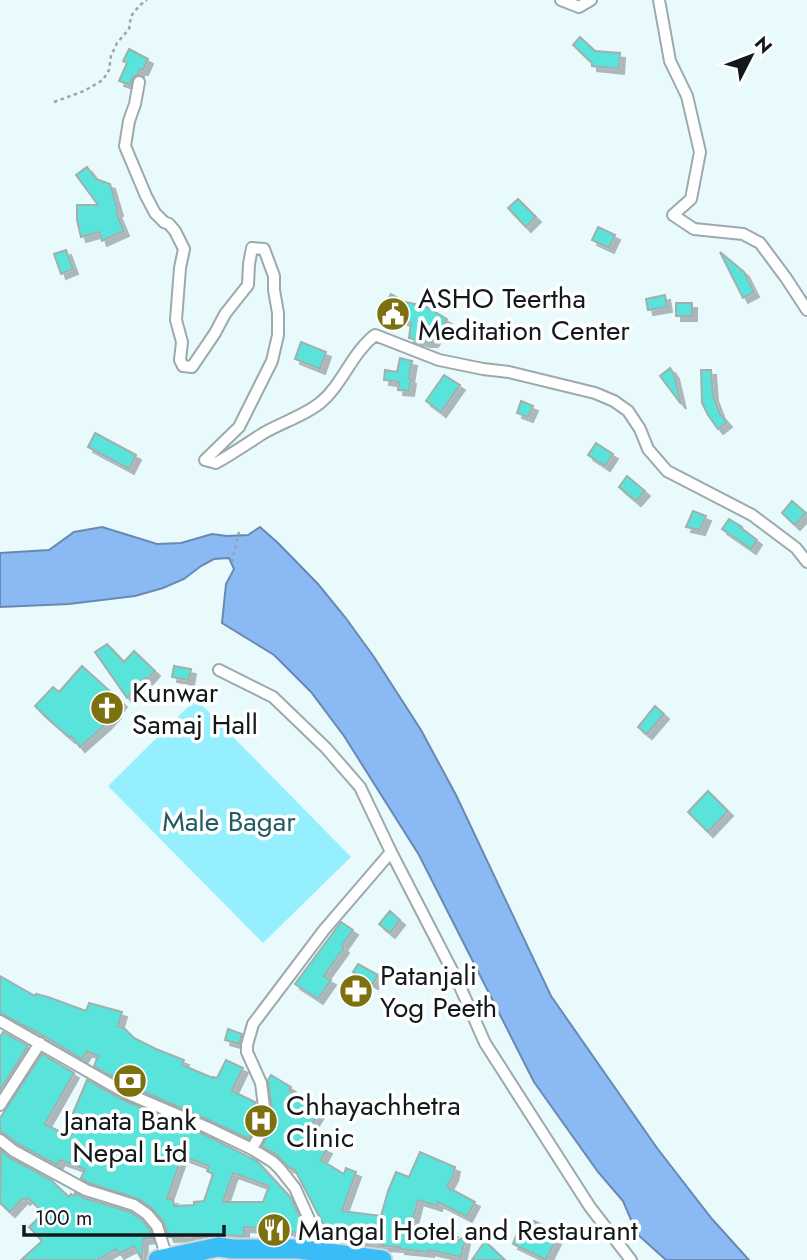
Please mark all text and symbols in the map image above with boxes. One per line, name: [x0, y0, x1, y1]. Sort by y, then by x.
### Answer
north arrow: [716, 21, 786, 91]
text: N: [748, 30, 778, 60]
place label: ASHO Teertha Meditation Center: [418, 278, 630, 351]
public building icon: ASHO Teertha Meditation Center: [374, 295, 412, 333]
place label: Kunwar Samaj Hall: [132, 672, 258, 745]
church icon: Kunwar Samaj Hall: [88, 689, 126, 727]
park label: Male Bagar: [162, 801, 296, 842]
place label: Patanjali Yog Peeth: [380, 955, 497, 1028]
pharmacy icon: Patanjali Yog Peeth: [337, 972, 375, 1010]
bank icon: Janata Bank Nepal Ltd: [111, 1062, 149, 1100]
place label: Chhayachhetra Clinic: [286, 1085, 461, 1158]
place label: Janata Bank Nepal Ltd: [59, 1100, 197, 1173]
hospital icon: Chhayachhetra Clinic: [242, 1102, 280, 1140]
scale bar: [24, 1194, 224, 1238]
text: 100 m: [35, 1203, 92, 1233]
place label: Mangal Hotel and Restaurant: [298, 1210, 638, 1251]
restaurant icon: Mangal Hotel and Restaurant: [255, 1211, 293, 1249]

